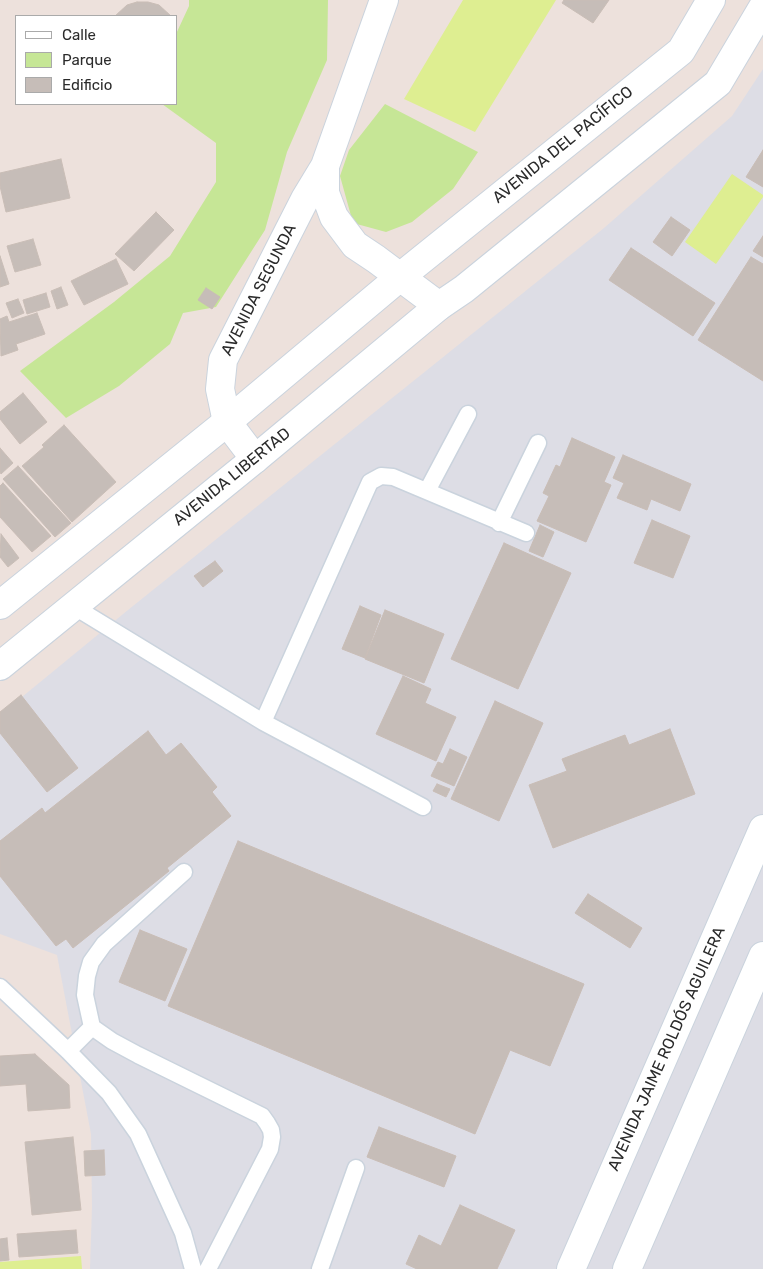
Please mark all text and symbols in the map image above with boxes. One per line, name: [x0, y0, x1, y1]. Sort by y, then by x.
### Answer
legend: [15, 15, 178, 105]
text: Calle: [62, 26, 96, 44]
text: Parque: [62, 51, 112, 69]
text: Edificio: [62, 76, 112, 94]
street label: AVENIDA DEL PACÍFICO: [489, 82, 637, 208]
street label: AVENIDA SEGUNDA: [217, 221, 301, 359]
street label: AVENIDA LIBERTAD: [170, 424, 294, 530]
street label: AVENIDA JAIME ROLDÓS AGUILERA: [604, 924, 730, 1174]

